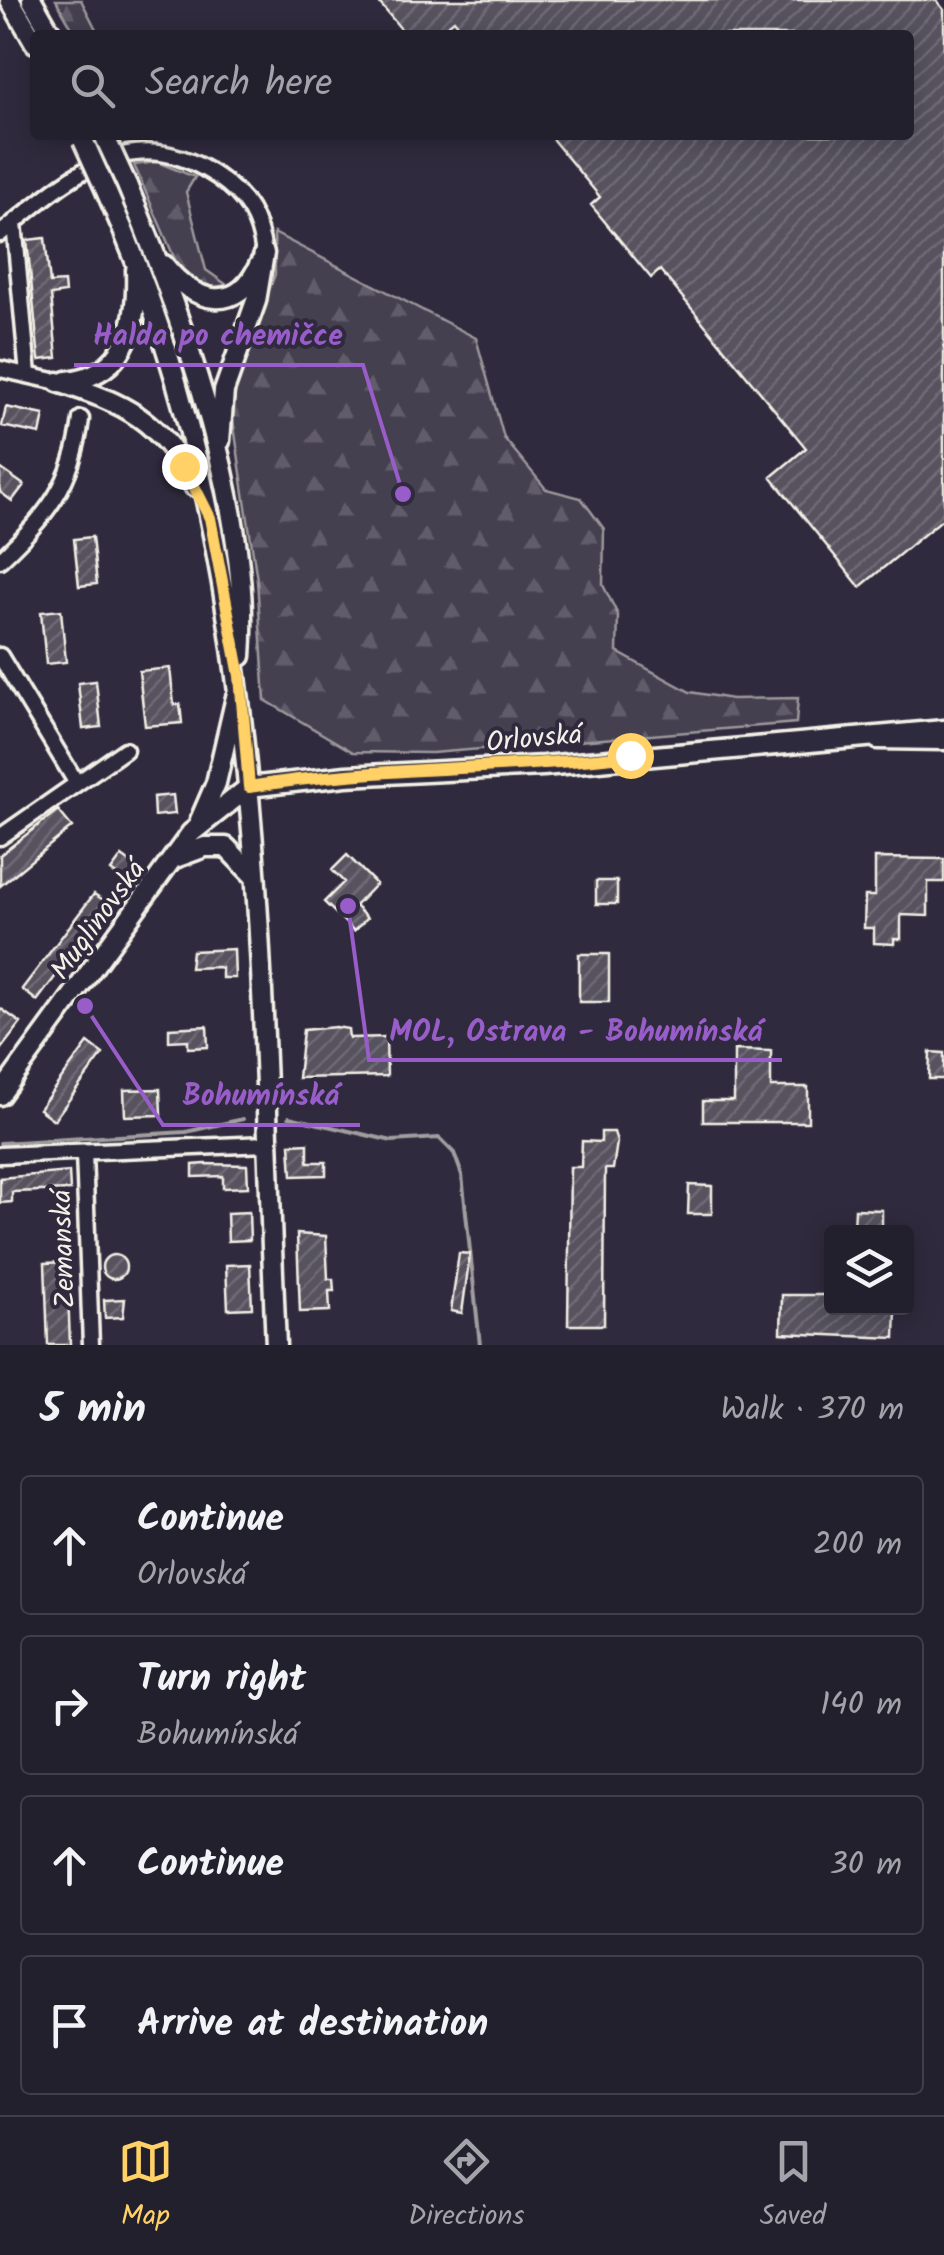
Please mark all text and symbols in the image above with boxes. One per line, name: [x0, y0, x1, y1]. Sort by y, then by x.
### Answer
search box: [30, 30, 914, 140]
text: Search here: [145, 55, 332, 115]
icon: search: [65, 58, 120, 113]
callout: Halda po chemičce: [74, 305, 363, 365]
text: Halda po chemičce: [93, 313, 343, 361]
route end: [162, 444, 208, 490]
street label: Orlovská: [484, 713, 587, 766]
route start: [608, 733, 654, 779]
street label: Muglinovská: [40, 848, 160, 990]
callout: MOL, Ostrava - Bohumínská: [369, 1000, 782, 1060]
text: MOL, Ostrava - Bohumínská: [389, 1009, 766, 1057]
callout: Bohumínská: [163, 1065, 360, 1125]
text: Bohumínská: [182, 1073, 343, 1121]
street label: Zemanská: [40, 1186, 89, 1309]
map controls: [824, 1225, 914, 1315]
button: layers: [824, 1225, 914, 1315]
text: 5 min: [40, 1377, 146, 1444]
text: Walk · 370 m: [721, 1385, 904, 1436]
text: Continue: [137, 1490, 284, 1550]
icon: ahead: [42, 1518, 97, 1573]
text: 200 m: [813, 1520, 902, 1571]
text: Orlovská: [137, 1550, 247, 1601]
text: Turn right: [137, 1650, 306, 1710]
icon: right: [42, 1678, 97, 1733]
text: 140 m: [820, 1680, 902, 1731]
text: Bohumínská: [137, 1710, 298, 1761]
text: Continue: [137, 1835, 284, 1895]
icon: ahead: [42, 1838, 97, 1893]
text: 30 m: [829, 1840, 902, 1891]
text: Arrive at destination: [137, 1995, 488, 2055]
icon: arrive: [42, 1998, 97, 2053]
tab: Map: [118, 2134, 173, 2239]
tab: Directions: [408, 2134, 524, 2239]
tab: Saved: [760, 2134, 826, 2239]

